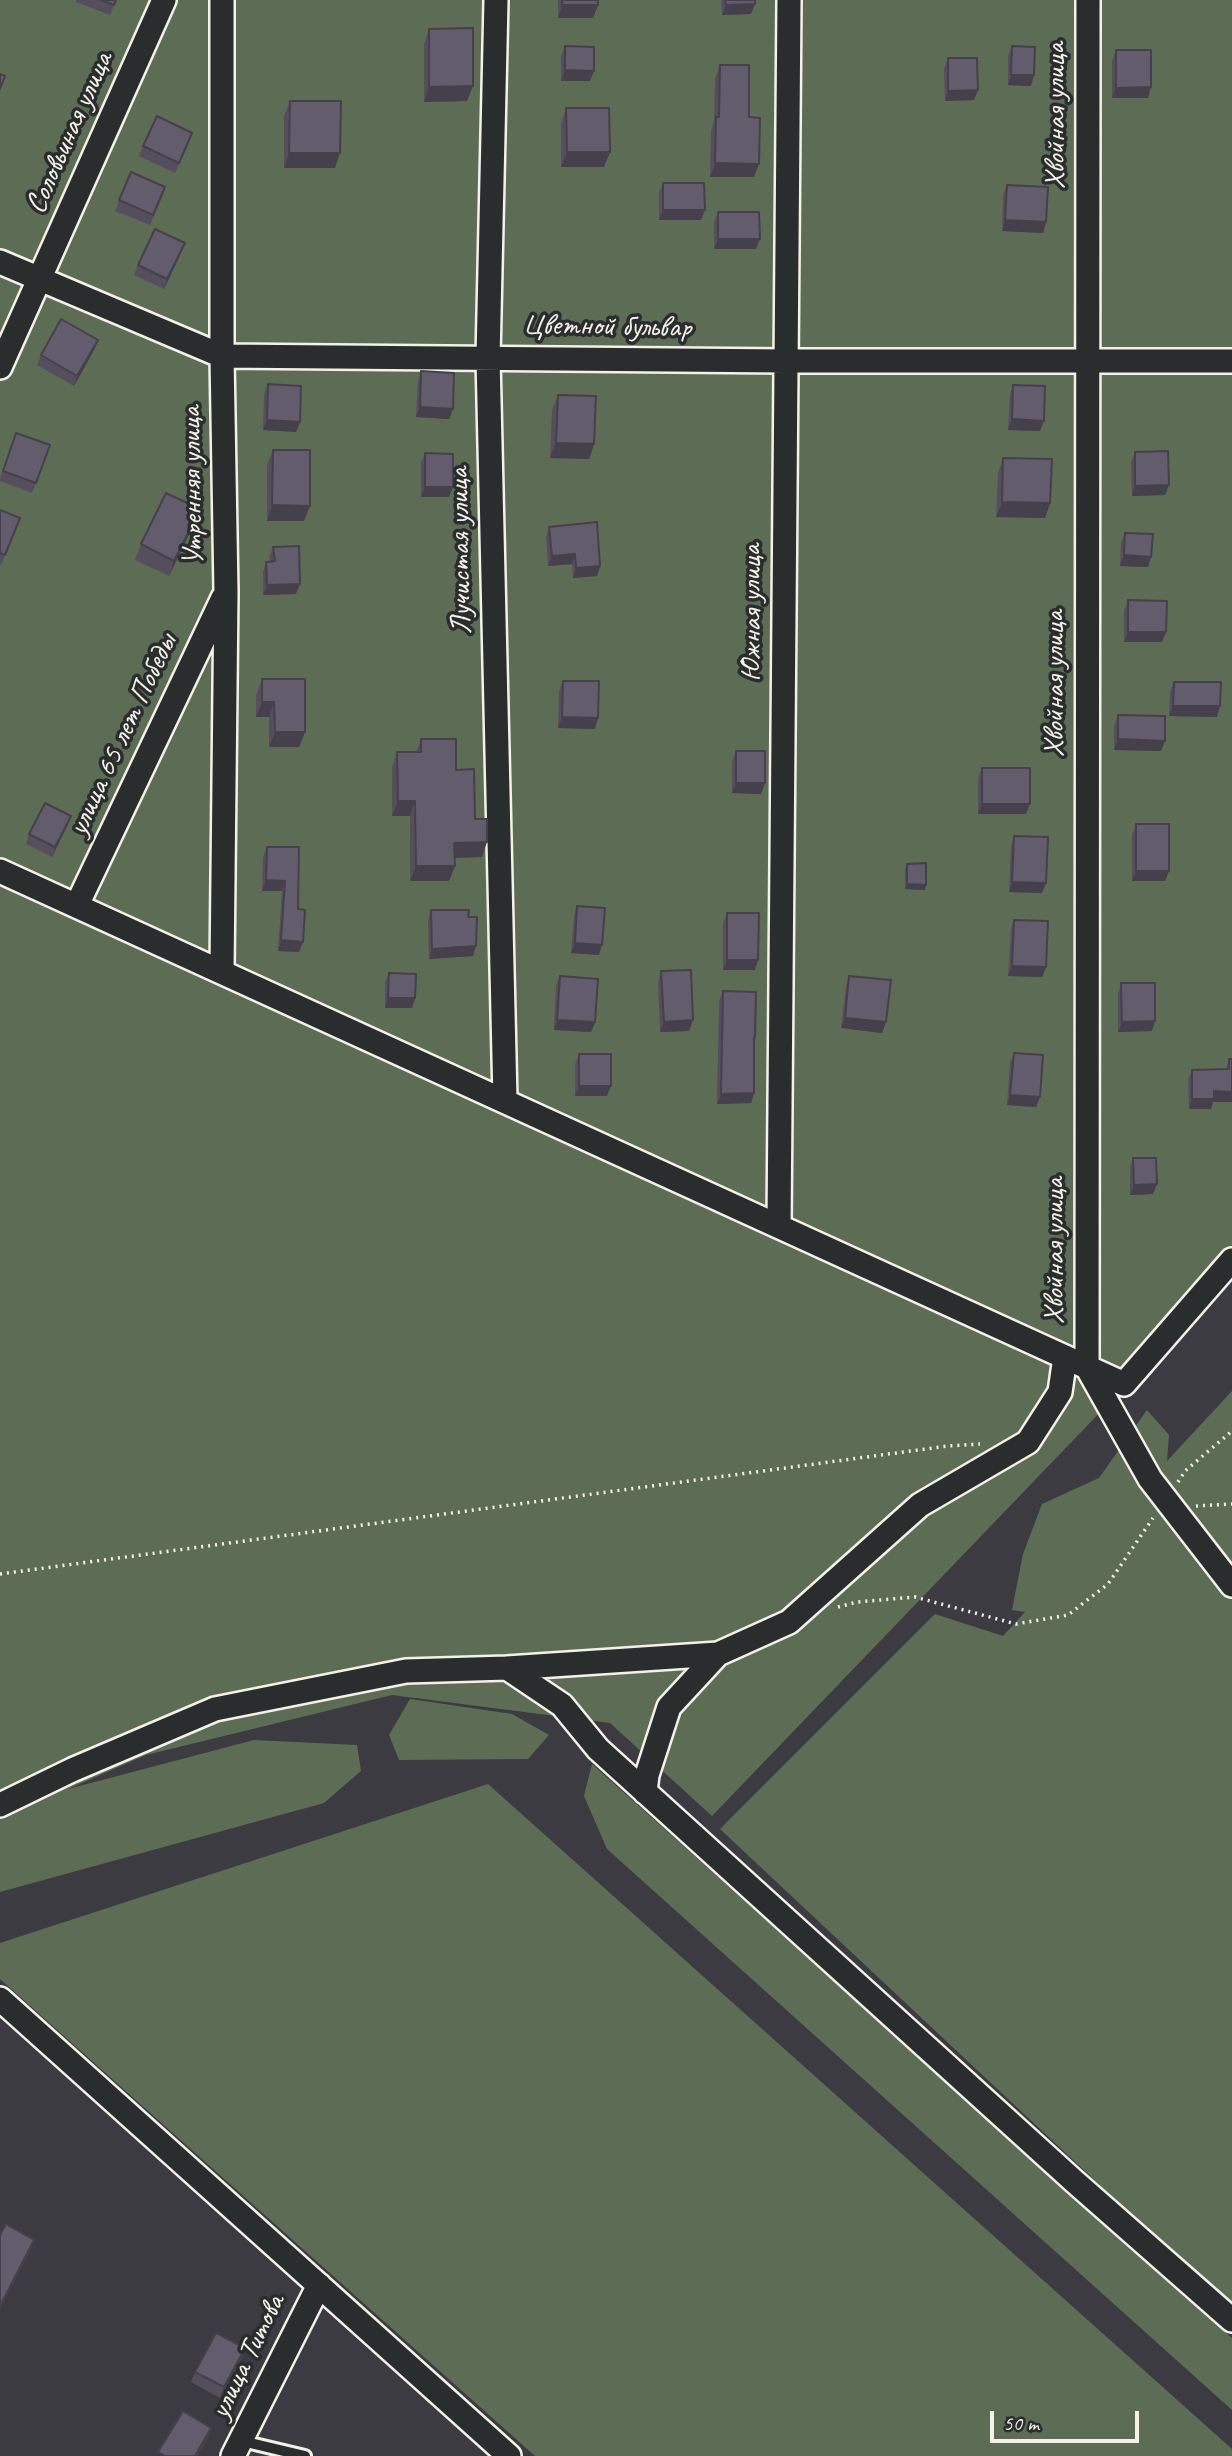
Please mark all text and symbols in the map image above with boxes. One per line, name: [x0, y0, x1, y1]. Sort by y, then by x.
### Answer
street label: Хвойная улица: [1038, 43, 1074, 189]
street label: Соловьиная улица: [18, 47, 122, 219]
street label: Цветной бульвар: [523, 308, 691, 346]
street label: Утренняя улица: [174, 406, 212, 566]
street label: Лучистая улица: [442, 467, 480, 635]
street label: Южная улица: [734, 545, 770, 681]
street label: Хвойная улица: [1037, 611, 1073, 757]
street label: улица 65 лет Победы: [61, 629, 185, 841]
street label: Хвойная улица: [1037, 1178, 1073, 1324]
street label: улица Титова: [203, 2289, 293, 2425]
scale bar: [994, 2396, 1143, 2440]
text: 50 m: [1003, 2410, 1039, 2436]

